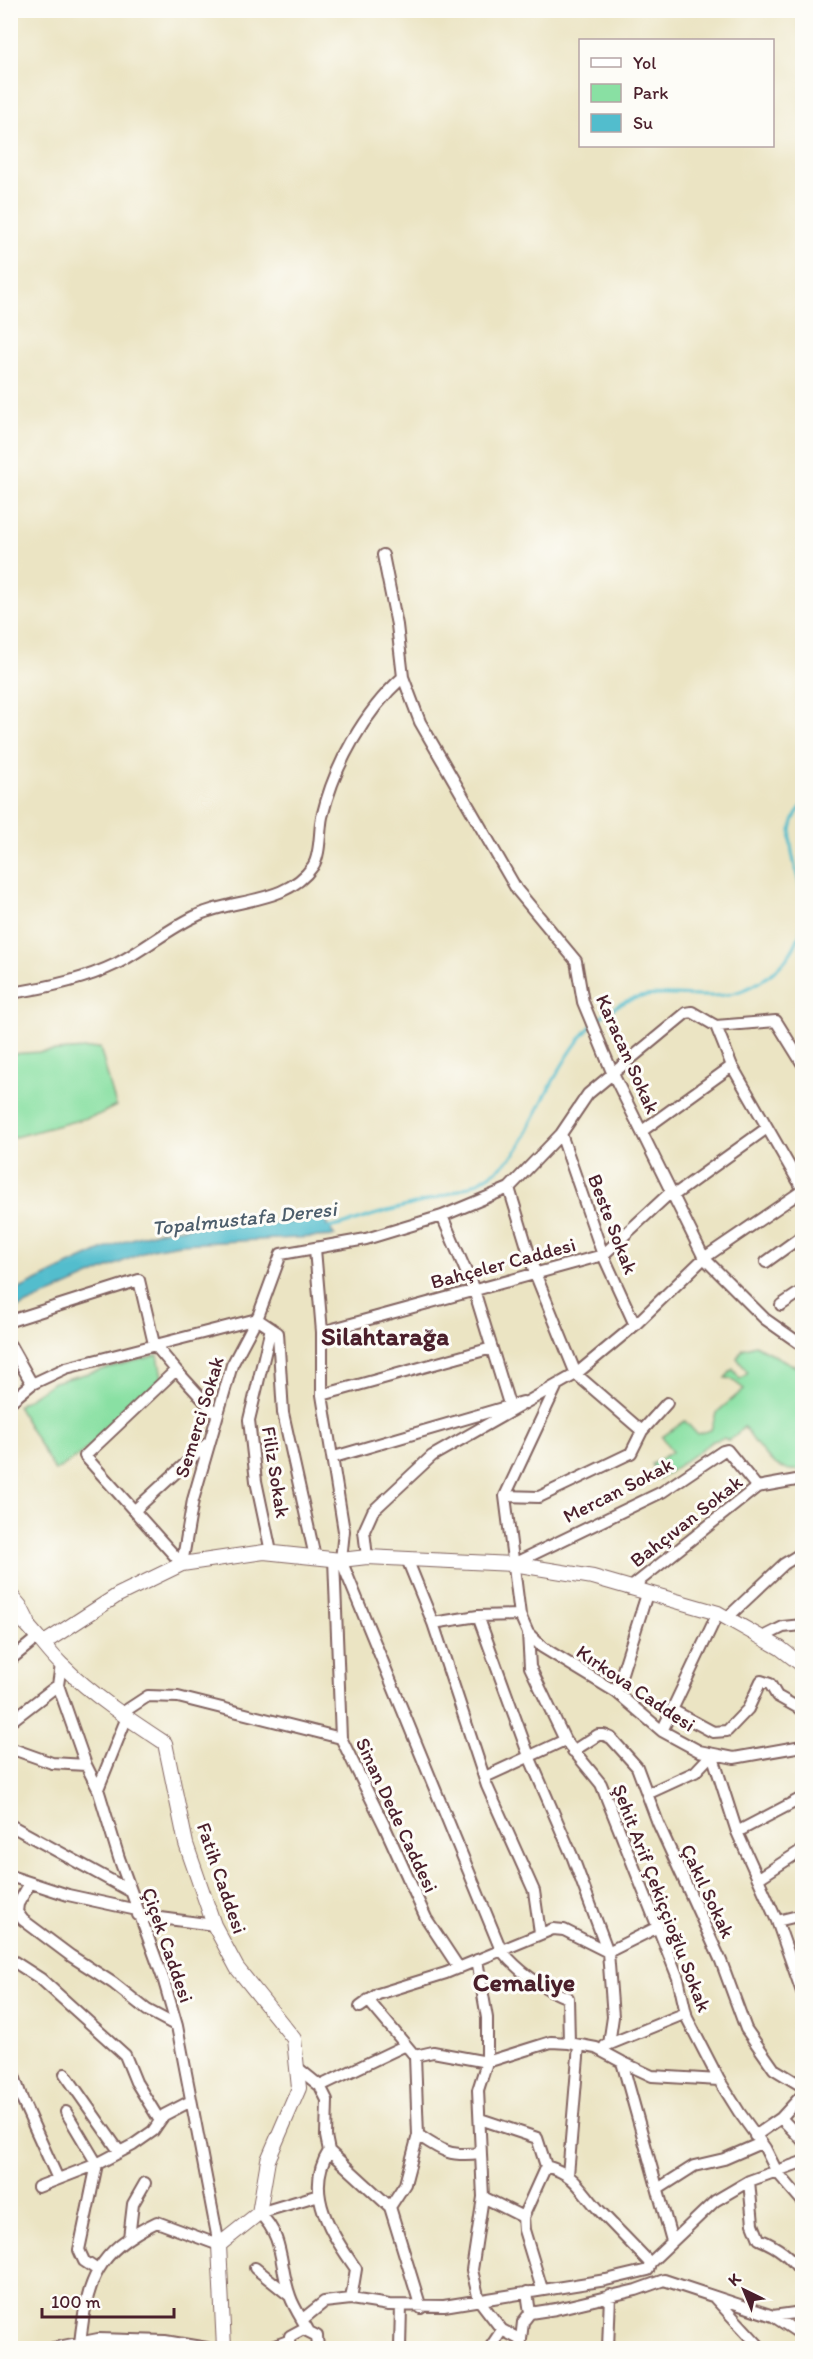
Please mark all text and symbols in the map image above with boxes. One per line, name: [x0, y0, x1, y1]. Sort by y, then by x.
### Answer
legend: [579, 39, 774, 147]
text: Yol: [633, 52, 656, 74]
text: Park: [633, 82, 668, 104]
text: Su: [633, 112, 653, 134]
street label: Karacan Sokak: [591, 991, 665, 1117]
street label: Beste Sokak: [583, 1171, 643, 1278]
water label: Topalmustafa Deresi: [150, 1196, 340, 1240]
street label: Bahçeler Caddesi: [428, 1232, 578, 1294]
district label: Silahtarağa: [321, 1320, 449, 1352]
street label: Semerci Sokak: [169, 1353, 229, 1481]
street label: Filiz Sokak: [257, 1425, 295, 1520]
street label: Mercan Sokak: [559, 1452, 677, 1528]
street label: Bahçıvan Sokak: [625, 1469, 747, 1572]
street label: Kırkova Caddesi: [572, 1639, 700, 1737]
street label: Sinan Dede Caddesi: [351, 1734, 443, 1896]
street label: Şehit Arif Çekiççioğlu Sokak: [607, 1781, 717, 2016]
street label: Fatih Caddesi: [192, 1819, 252, 1937]
street label: Çakıl Sokak: [676, 1840, 740, 1942]
street label: Çiçek Caddesi: [137, 1884, 199, 2006]
district label: Cemaliye: [473, 1966, 575, 1998]
north arrow: [714, 2260, 774, 2320]
text: K: [724, 2268, 745, 2290]
scale bar: [42, 2281, 174, 2319]
text: 100 m: [51, 2291, 101, 2313]

